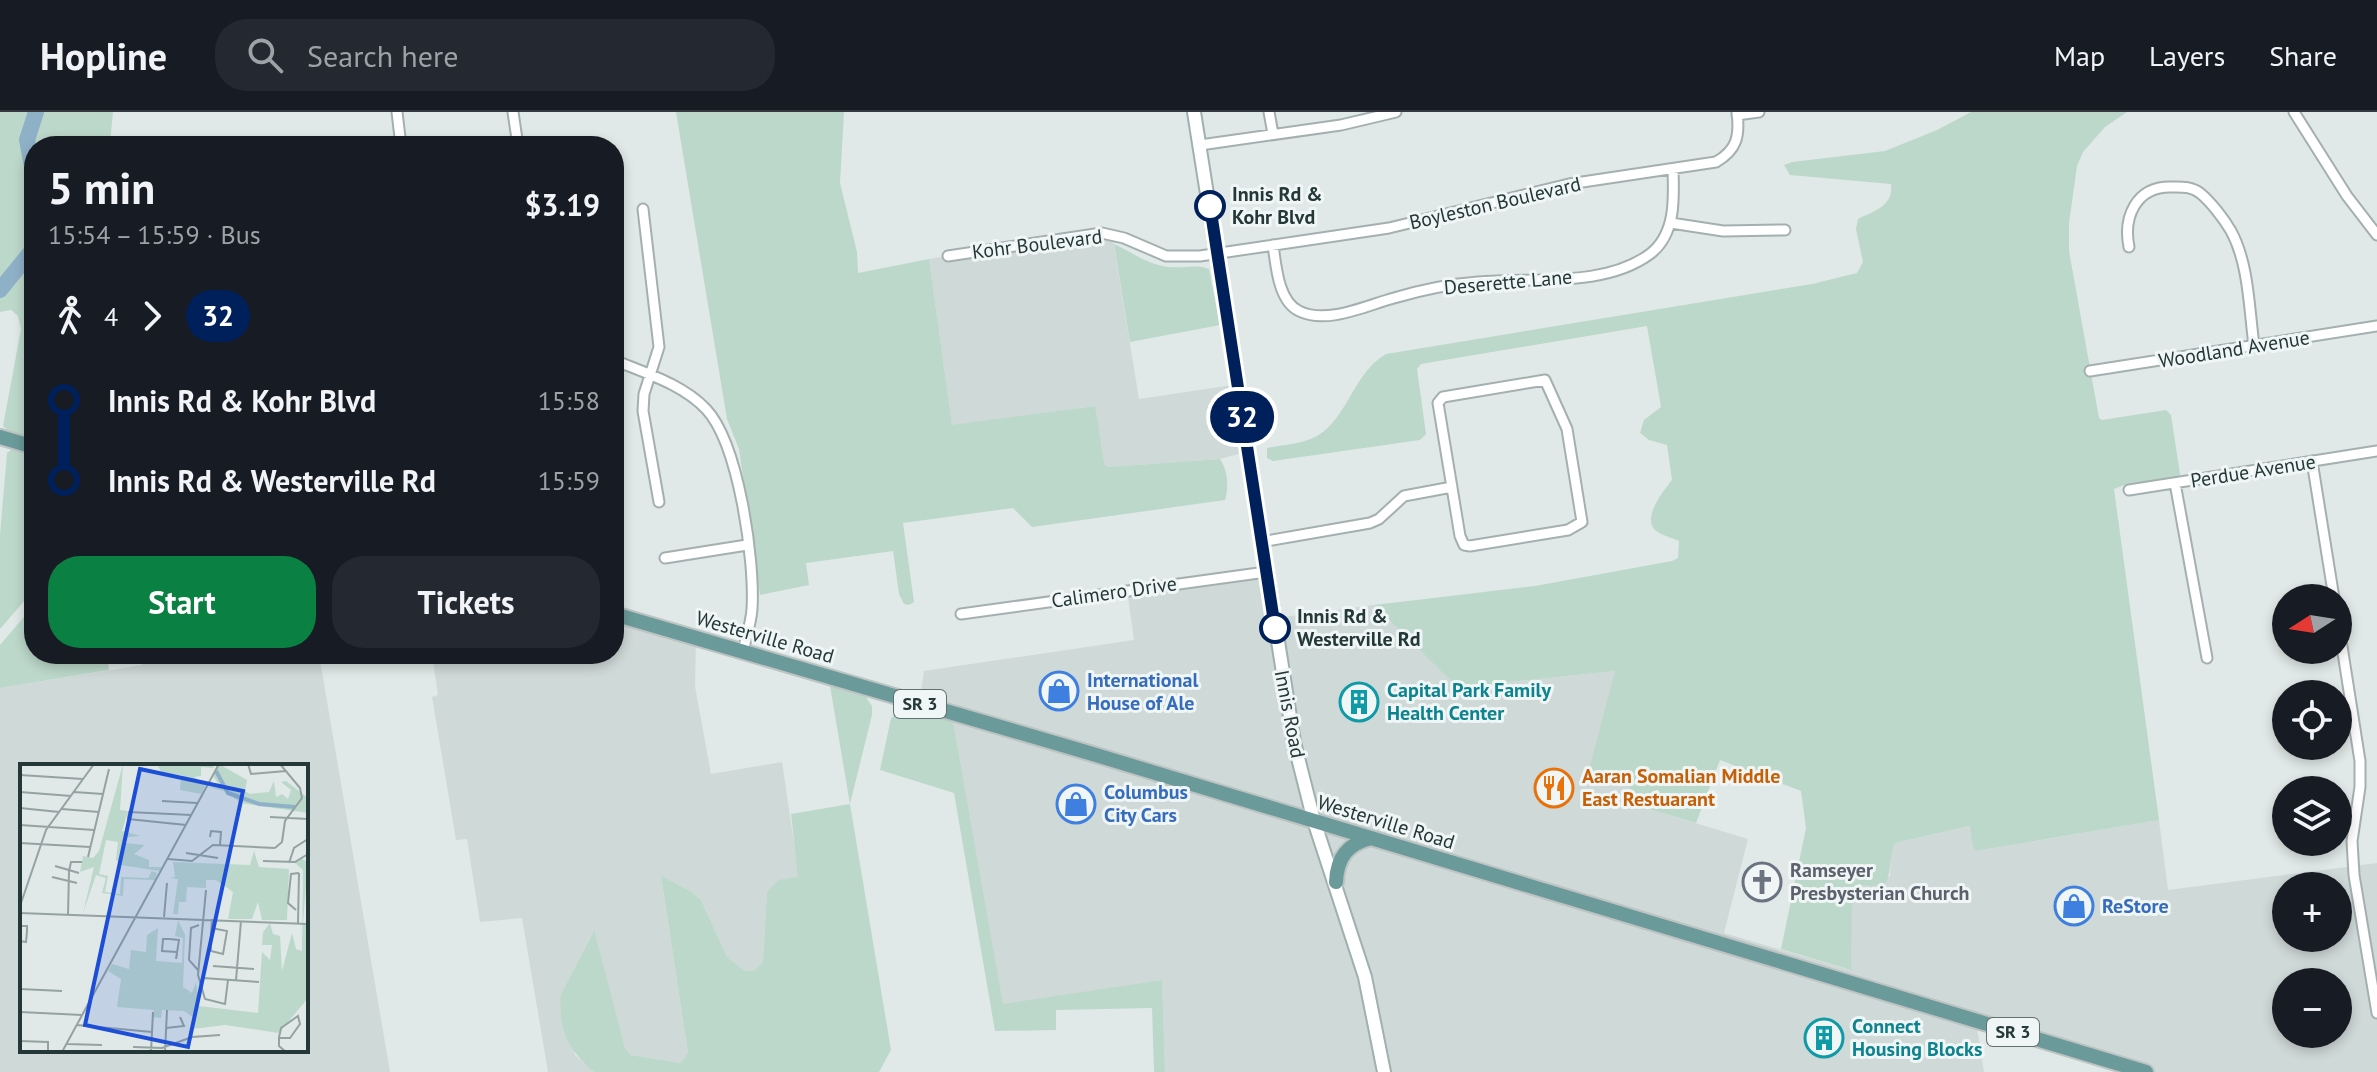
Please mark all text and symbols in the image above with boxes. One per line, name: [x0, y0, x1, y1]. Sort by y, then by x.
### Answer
search box: [215, 19, 775, 91]
text: Hopline: [40, 31, 167, 80]
icon: search: [243, 33, 287, 77]
text: Search here: [307, 36, 458, 75]
text: Map: [2054, 37, 2105, 74]
text: Layers: [2149, 37, 2225, 74]
text: Share: [2269, 37, 2337, 74]
text: 5 min: [48, 159, 155, 216]
street label: Boyleston Boulevard: [1407, 171, 1583, 235]
place label: Innis Rd & Kohr Blvd: [1232, 181, 1323, 230]
text: $3.19: [525, 185, 600, 224]
marker: Innis Rd & Kohr Blvd: [1195, 191, 1225, 221]
text: 15:54 – 15:59 · Bus: [48, 218, 261, 251]
street label: Kohr Boulevard: [970, 223, 1104, 265]
street label: Deserette Lane: [1443, 263, 1573, 301]
icon: walk: [48, 294, 92, 338]
icon: forward: [130, 294, 174, 338]
text: 32: [202, 297, 234, 334]
text: 4: [104, 300, 118, 333]
street label: Woodland Avenue: [2157, 324, 2311, 374]
text: Innis Rd & Kohr Blvd: [108, 381, 376, 420]
text: 15:58: [538, 384, 600, 417]
line badge: 32: [1206, 391, 1278, 443]
text: 32: [1226, 398, 1258, 435]
street label: Perdue Avenue: [2189, 448, 2317, 494]
text: Innis Rd & Westerville Rd: [108, 461, 436, 500]
text: 15:59: [538, 464, 600, 497]
button: Start: [48, 556, 316, 648]
button: Tickets: [332, 556, 600, 648]
street label: Calimero Drive: [1050, 570, 1178, 614]
north arrow: [2272, 584, 2352, 664]
map controls: [2272, 584, 2352, 1048]
place label: Innis Rd & Westerville Rd: [1297, 603, 1421, 652]
street label: Westerville Road: [693, 605, 837, 669]
marker: Innis Rd & Westerville Rd: [1260, 613, 1290, 643]
place label: International House of Ale: [1087, 667, 1198, 716]
street label: Innis Road: [1269, 668, 1311, 760]
shop icon: International House of Ale: [1038, 670, 1080, 712]
place label: Capital Park Family Health Center: [1387, 677, 1551, 726]
button: locate: [2272, 680, 2352, 760]
building icon: Capital Park Family Health Center: [1338, 681, 1380, 723]
road number: SR 3: [894, 690, 946, 718]
place label: Aaran Somalian Middle East Restuarant: [1582, 763, 1780, 812]
inset map: [20, 764, 308, 1052]
restaurant icon: Aaran Somalian Middle East Restuarant: [1533, 767, 1575, 809]
button: layers: [2272, 776, 2352, 856]
place label: Columbus City Cars: [1104, 779, 1188, 828]
shop icon: Columbus City Cars: [1055, 783, 1097, 825]
street label: Westerville Road: [1314, 789, 1458, 855]
place label: Ramseyer Presbysterian Church: [1790, 857, 1969, 906]
church icon: Ramseyer Presbysterian Church: [1741, 861, 1783, 903]
button: +: [2272, 872, 2352, 952]
shop icon: ReStore: [2053, 885, 2095, 927]
place label: ReStore: [2102, 893, 2169, 919]
button: −: [2272, 968, 2352, 1048]
place label: Connect Housing Blocks: [1852, 1013, 1982, 1062]
building icon: Connect Housing Blocks: [1803, 1017, 1845, 1059]
road number: SR 3: [1987, 1018, 2039, 1046]

